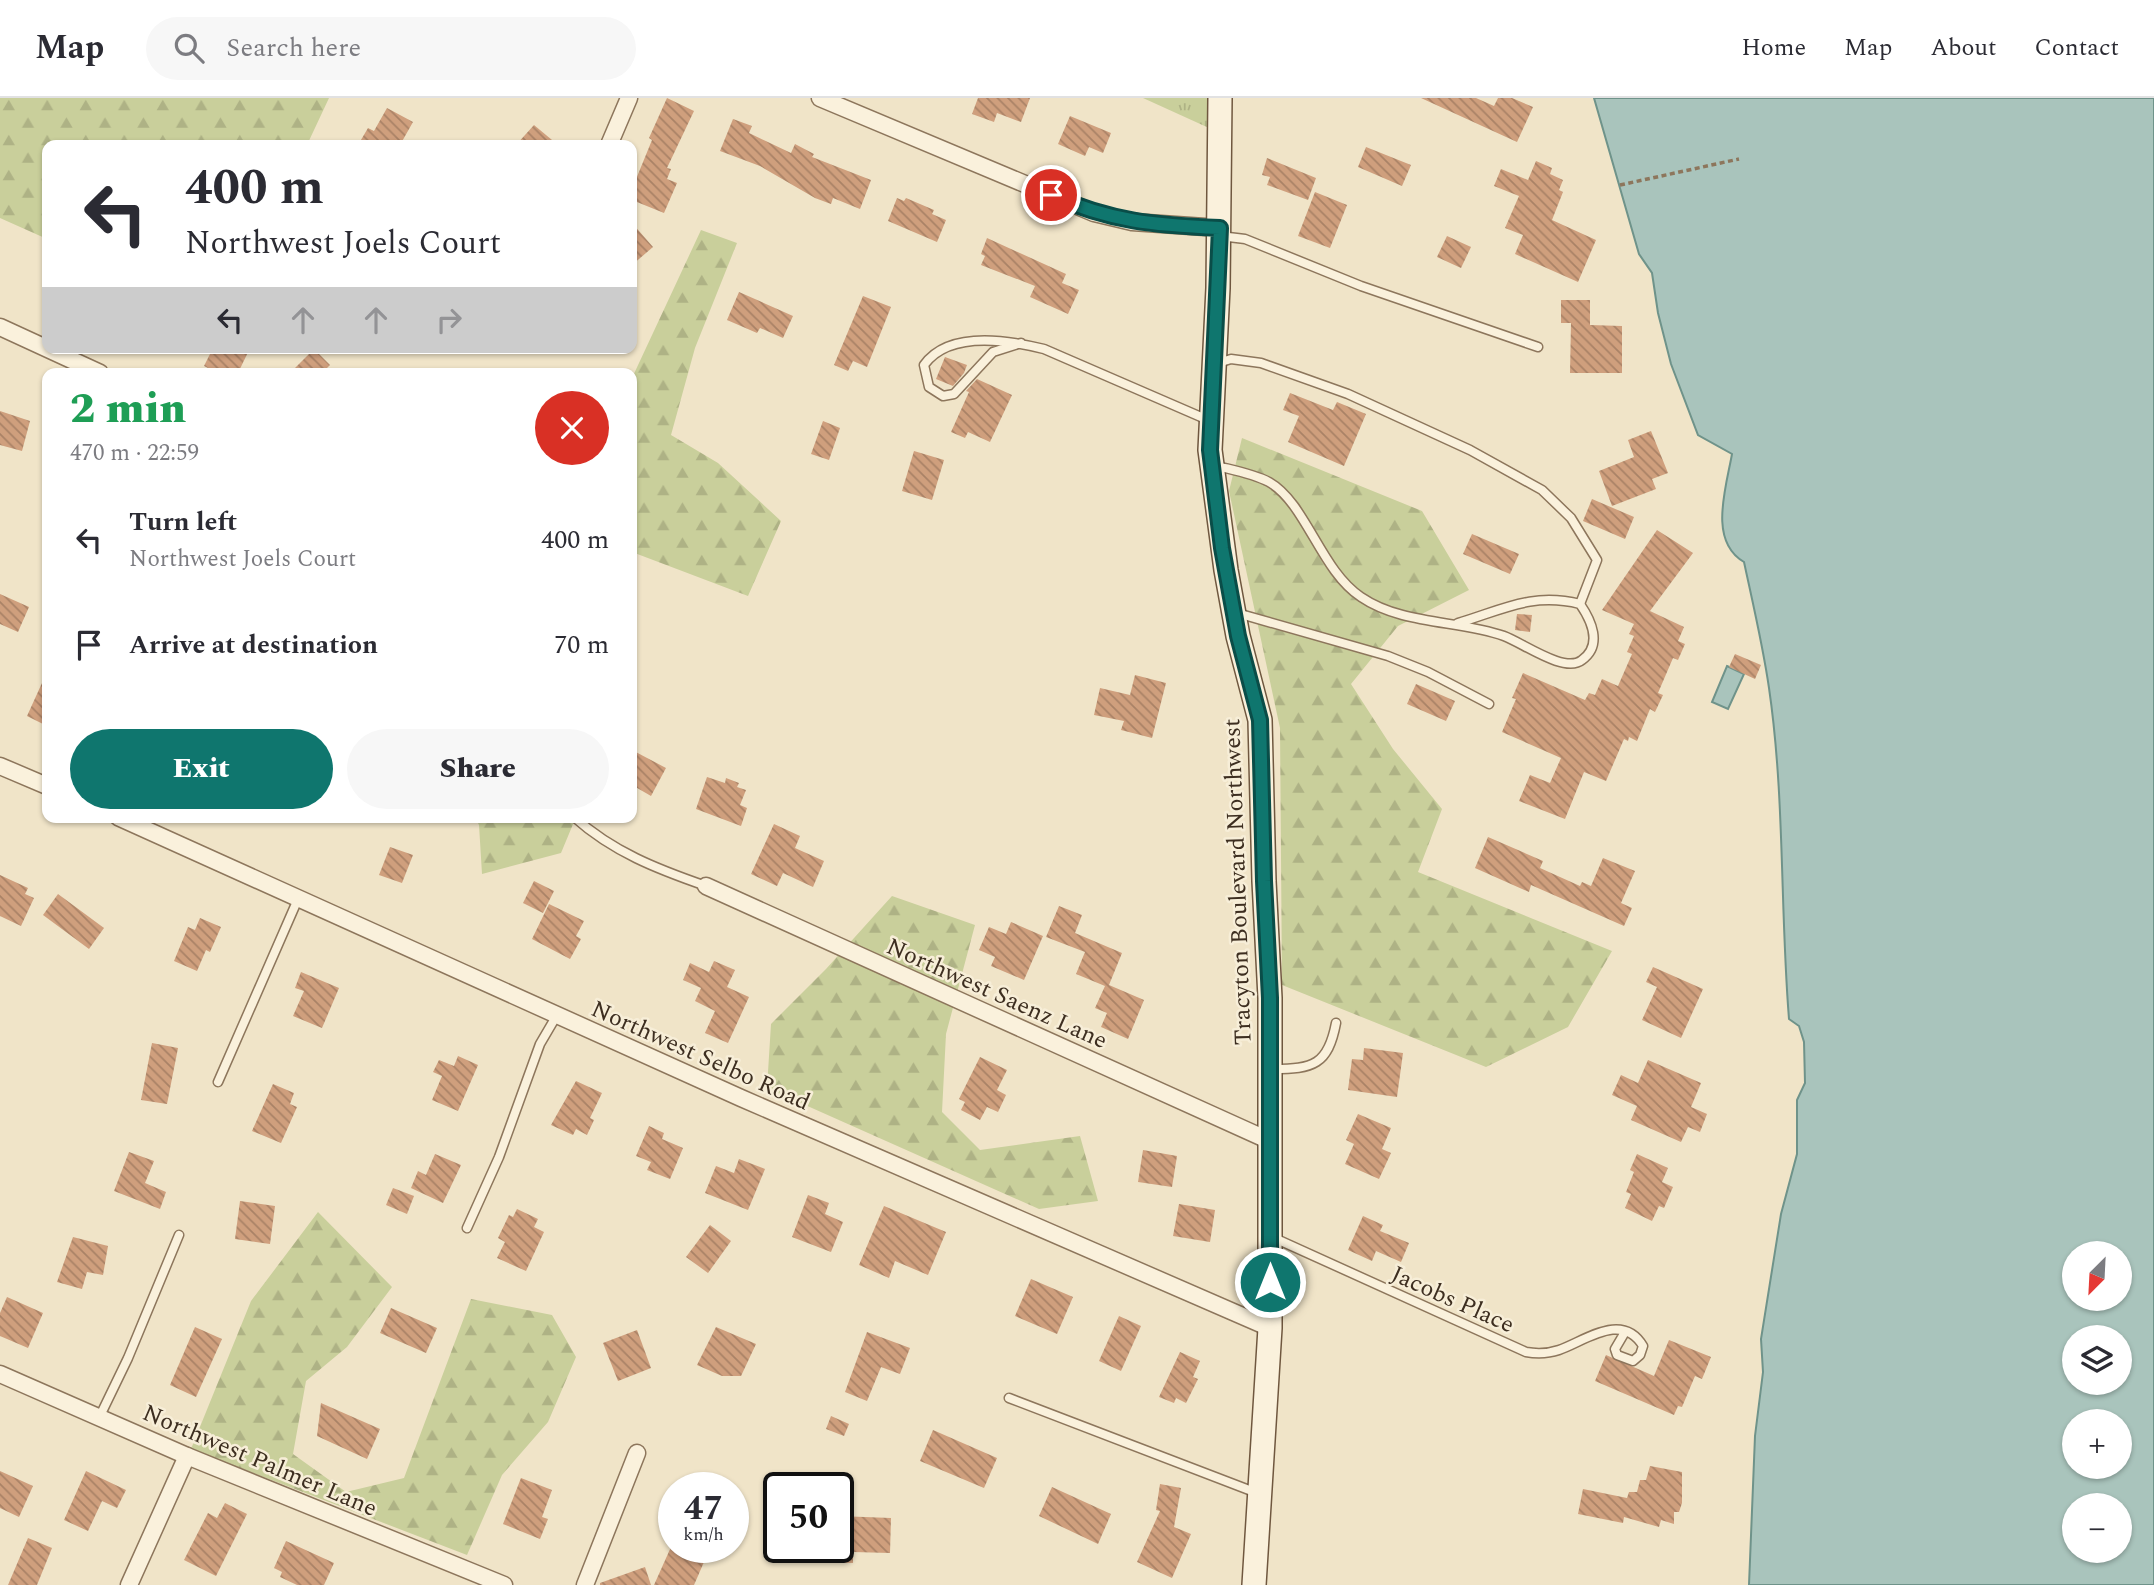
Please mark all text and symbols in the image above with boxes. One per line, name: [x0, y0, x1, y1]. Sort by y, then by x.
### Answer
search box: [146, 17, 636, 80]
text: Map: [35, 23, 104, 73]
text: Search here: [226, 28, 361, 68]
icon: search: [170, 29, 208, 67]
text: Home: [1741, 30, 1806, 66]
text: Map: [1844, 30, 1892, 66]
text: About: [1930, 30, 1996, 66]
text: Contact: [2034, 30, 2119, 66]
text: 400 m: [185, 151, 324, 226]
pin: [1021, 165, 1081, 225]
icon: left: [70, 168, 161, 259]
icon: arrive: [1032, 176, 1070, 214]
text: Northwest Joels Court: [185, 219, 501, 268]
icon: left: [211, 301, 249, 339]
icon: ahead: [284, 301, 322, 339]
icon: ahead: [357, 301, 395, 339]
icon: right: [430, 301, 468, 339]
text: 2 min: [70, 378, 186, 441]
button: close: [535, 391, 609, 465]
text: 470 m · 22:59: [70, 436, 199, 471]
text: Turn left: [129, 502, 237, 542]
text: 400 m: [541, 520, 609, 560]
icon: left: [70, 521, 108, 559]
text: Northwest Joels Court: [129, 542, 356, 577]
text: Arrive at destination: [129, 625, 378, 665]
text: 70 m: [554, 625, 609, 665]
icon: arrive: [70, 626, 108, 664]
street label: Tracyton Boulevard Northwest: [1214, 718, 1262, 1046]
button: Exit: [70, 729, 333, 809]
button: Share: [347, 729, 609, 809]
street label: Northwest Saenz Lane: [880, 929, 1113, 1059]
street label: Northwest Selbo Road: [585, 991, 816, 1120]
north arrow: [2062, 1241, 2132, 1311]
map controls: [2062, 1241, 2132, 1563]
position arrow: [1233, 1245, 1307, 1319]
street label: Jacobs Place: [1385, 1257, 1520, 1343]
button: layers: [2062, 1325, 2132, 1395]
street label: Northwest Palmer Lane: [137, 1395, 383, 1527]
button: +: [2062, 1409, 2132, 1479]
speed limit sign: 50: [763, 1472, 854, 1563]
text: 47: [684, 1482, 723, 1535]
button: −: [2062, 1493, 2132, 1563]
text: km/h: [683, 1521, 724, 1548]

